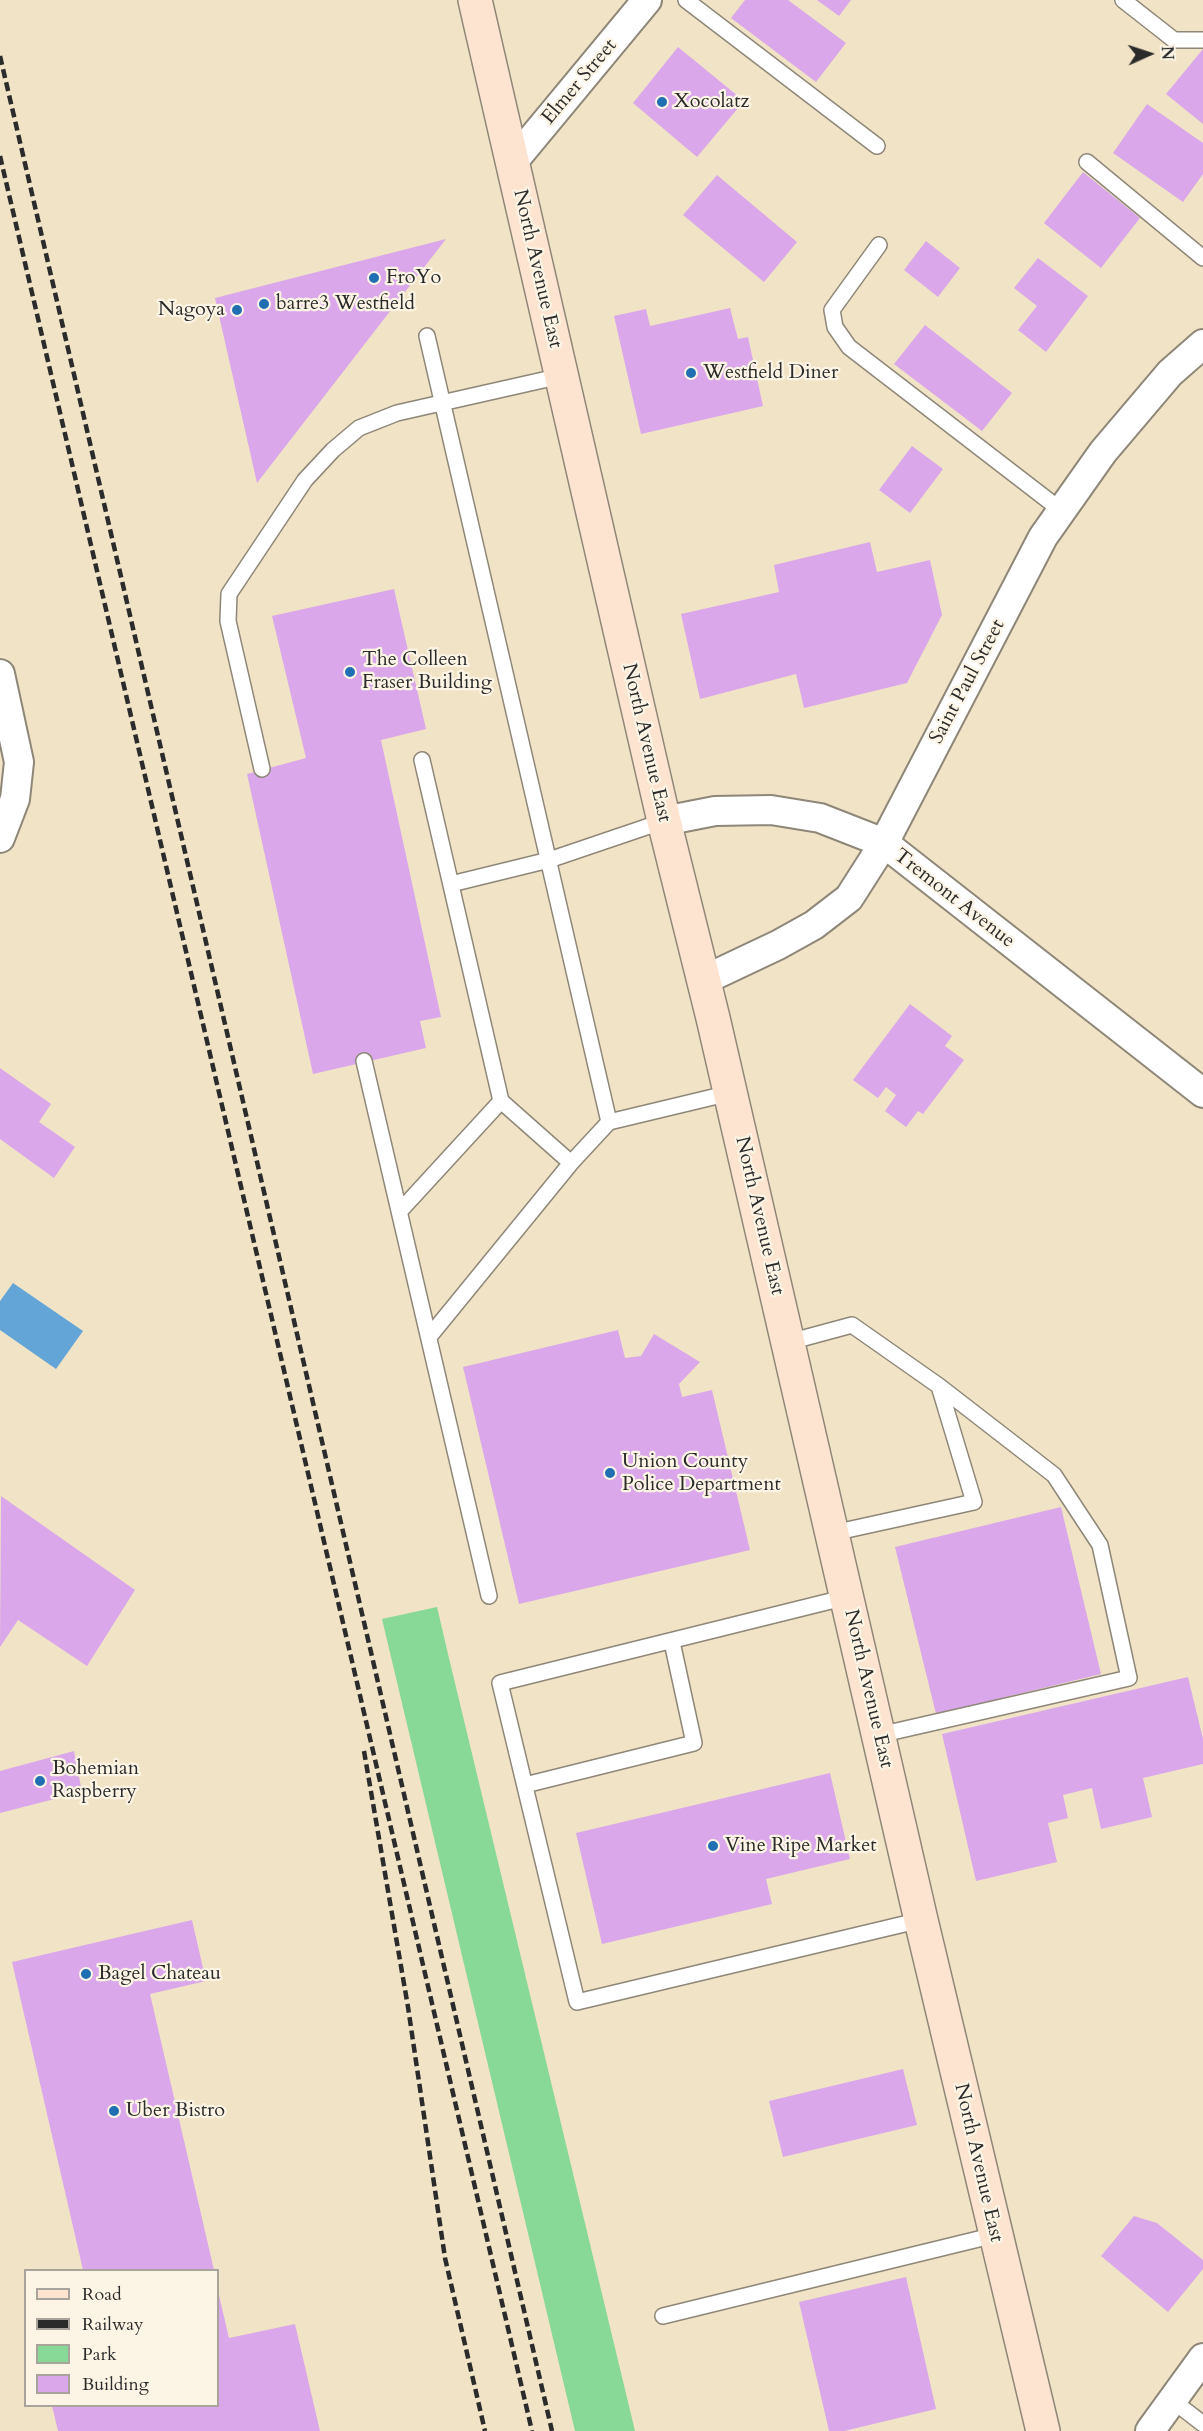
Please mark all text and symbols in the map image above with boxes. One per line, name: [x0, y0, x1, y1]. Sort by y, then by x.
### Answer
north arrow: [1119, 24, 1179, 84]
street label: Elmer Street: [537, 34, 623, 130]
text: N: [1156, 46, 1178, 61]
place label: Xocolatz: [674, 90, 749, 114]
marker: Xocolatz: [655, 95, 669, 109]
street label: North Avenue East: [507, 187, 567, 351]
place label: FroYo: [386, 266, 441, 290]
marker: FroYo: [367, 271, 381, 285]
place label: barre3 Westfield: [276, 292, 415, 316]
marker: barre3 Westfield: [257, 297, 271, 311]
place label: Nagoya: [158, 298, 225, 322]
marker: Nagoya: [230, 303, 244, 317]
place label: Westfield Diner: [703, 361, 838, 385]
marker: Westfield Diner: [684, 366, 698, 380]
street label: Saint Paul Street: [925, 616, 1011, 748]
place label: The Colleen Fraser Building: [362, 648, 492, 695]
street label: North Avenue East: [616, 661, 676, 825]
marker: The Colleen Fraser Building: [343, 665, 357, 679]
street label: Tremont Avenue: [889, 844, 1019, 954]
street label: North Avenue East: [729, 1134, 789, 1298]
place label: Union County Police Department: [622, 1450, 781, 1497]
marker: Union County Police Department: [603, 1466, 617, 1480]
street label: North Avenue East: [838, 1607, 898, 1771]
place label: Bohemian Raspberry: [52, 1757, 139, 1804]
marker: Bohemian Raspberry: [33, 1774, 47, 1788]
place label: Vine Ripe Market: [725, 1834, 877, 1858]
marker: Vine Ripe Market: [706, 1839, 720, 1853]
place label: Bagel Chateau: [98, 1962, 221, 1986]
marker: Bagel Chateau: [79, 1967, 93, 1981]
street label: North Avenue East: [948, 2081, 1008, 2245]
place label: Uber Bistro: [126, 2099, 225, 2123]
marker: Uber Bistro: [107, 2104, 121, 2118]
legend: [24, 2269, 219, 2407]
text: Road: [82, 2282, 122, 2307]
text: Railway: [82, 2312, 144, 2337]
text: Park: [82, 2342, 117, 2367]
text: Building: [82, 2372, 149, 2397]

